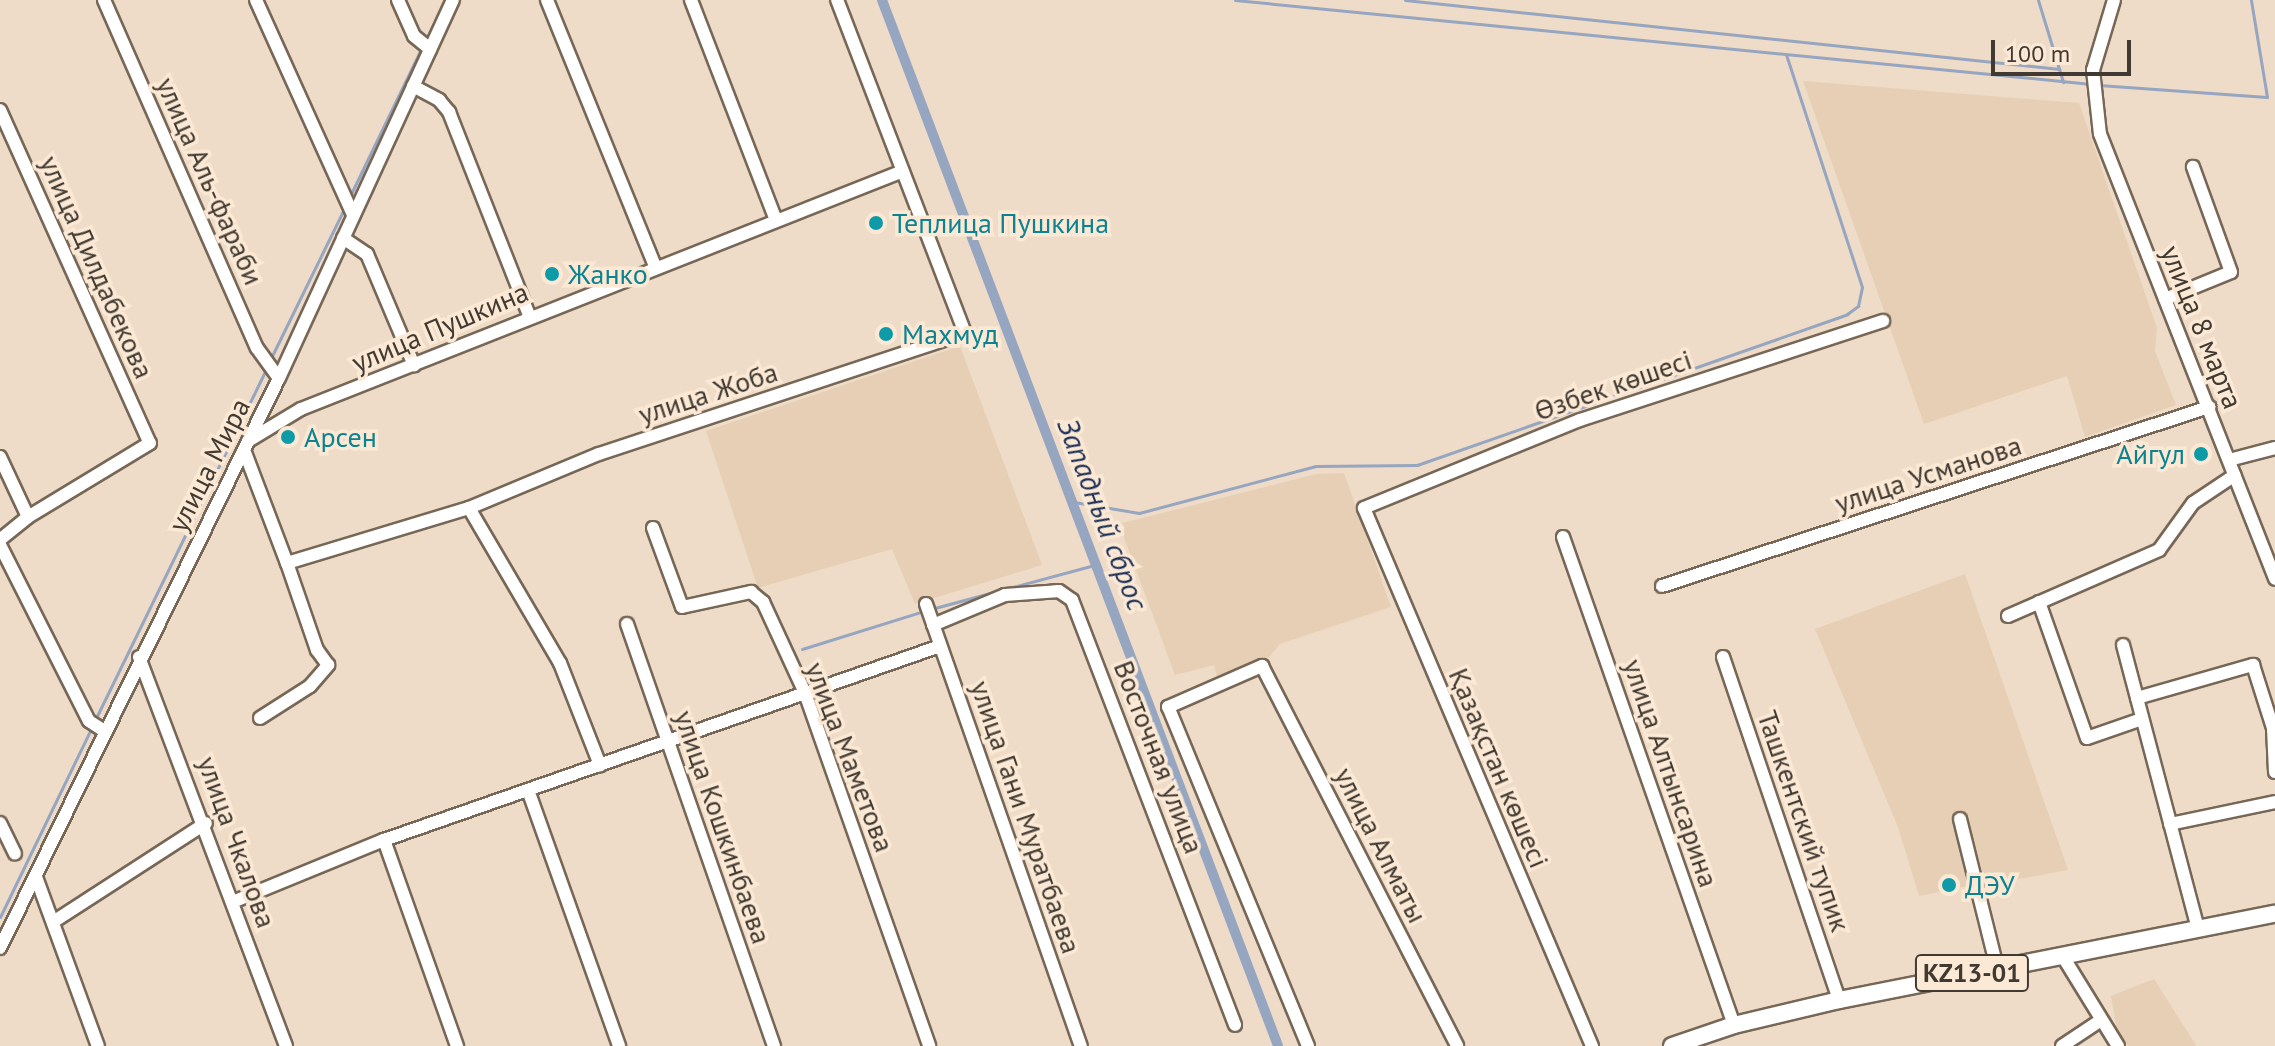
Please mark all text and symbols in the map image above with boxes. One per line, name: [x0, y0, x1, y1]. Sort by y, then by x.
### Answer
scale bar: [1995, 24, 2135, 74]
text: 100 m: [2005, 38, 2070, 69]
street label: улица Аль-фараби: [149, 72, 271, 290]
street label: улица Дилдабекова: [33, 150, 161, 384]
place label: Теплица Пушкина: [892, 206, 1109, 240]
marker: Теплица Пушкина: [867, 214, 885, 232]
street label: улица 8 марта: [2154, 240, 2250, 414]
place label: Жанко: [568, 257, 648, 291]
marker: Жанко: [543, 265, 561, 283]
street label: улица Пушкина: [347, 275, 533, 379]
place label: Махмуд: [902, 317, 998, 351]
marker: Махмуд: [877, 325, 895, 343]
street label: Өзбек көшесі: [1530, 342, 1696, 428]
street label: улица Жоба: [634, 355, 782, 431]
street label: улица Мира: [161, 393, 257, 537]
water label: Западный сброс: [1050, 413, 1156, 615]
place label: Арсен: [304, 420, 377, 454]
marker: Арсен: [279, 428, 297, 446]
street label: улица Усманова: [1830, 428, 2026, 520]
place label: Айгул: [2116, 437, 2185, 471]
marker: Айгул: [2192, 445, 2210, 463]
street label: улица Алтынсарина: [1616, 654, 1726, 892]
street label: Восточная улица: [1107, 656, 1211, 858]
street label: улица Маметова: [798, 657, 902, 857]
street label: Қазақстан көшесі: [1442, 663, 1556, 873]
street label: улица Гани Муратбаева: [964, 676, 1088, 958]
street label: улица Кошкинбаева: [667, 706, 779, 948]
street label: Ташкентский тупик: [1750, 706, 1858, 936]
street label: улица Чкалова: [190, 752, 284, 932]
street label: улица Алматы: [1327, 761, 1435, 929]
place label: ДЭУ: [1965, 868, 2015, 902]
marker: ДЭУ: [1940, 876, 1958, 894]
road number: KZ13-01: [1914, 951, 2030, 995]

